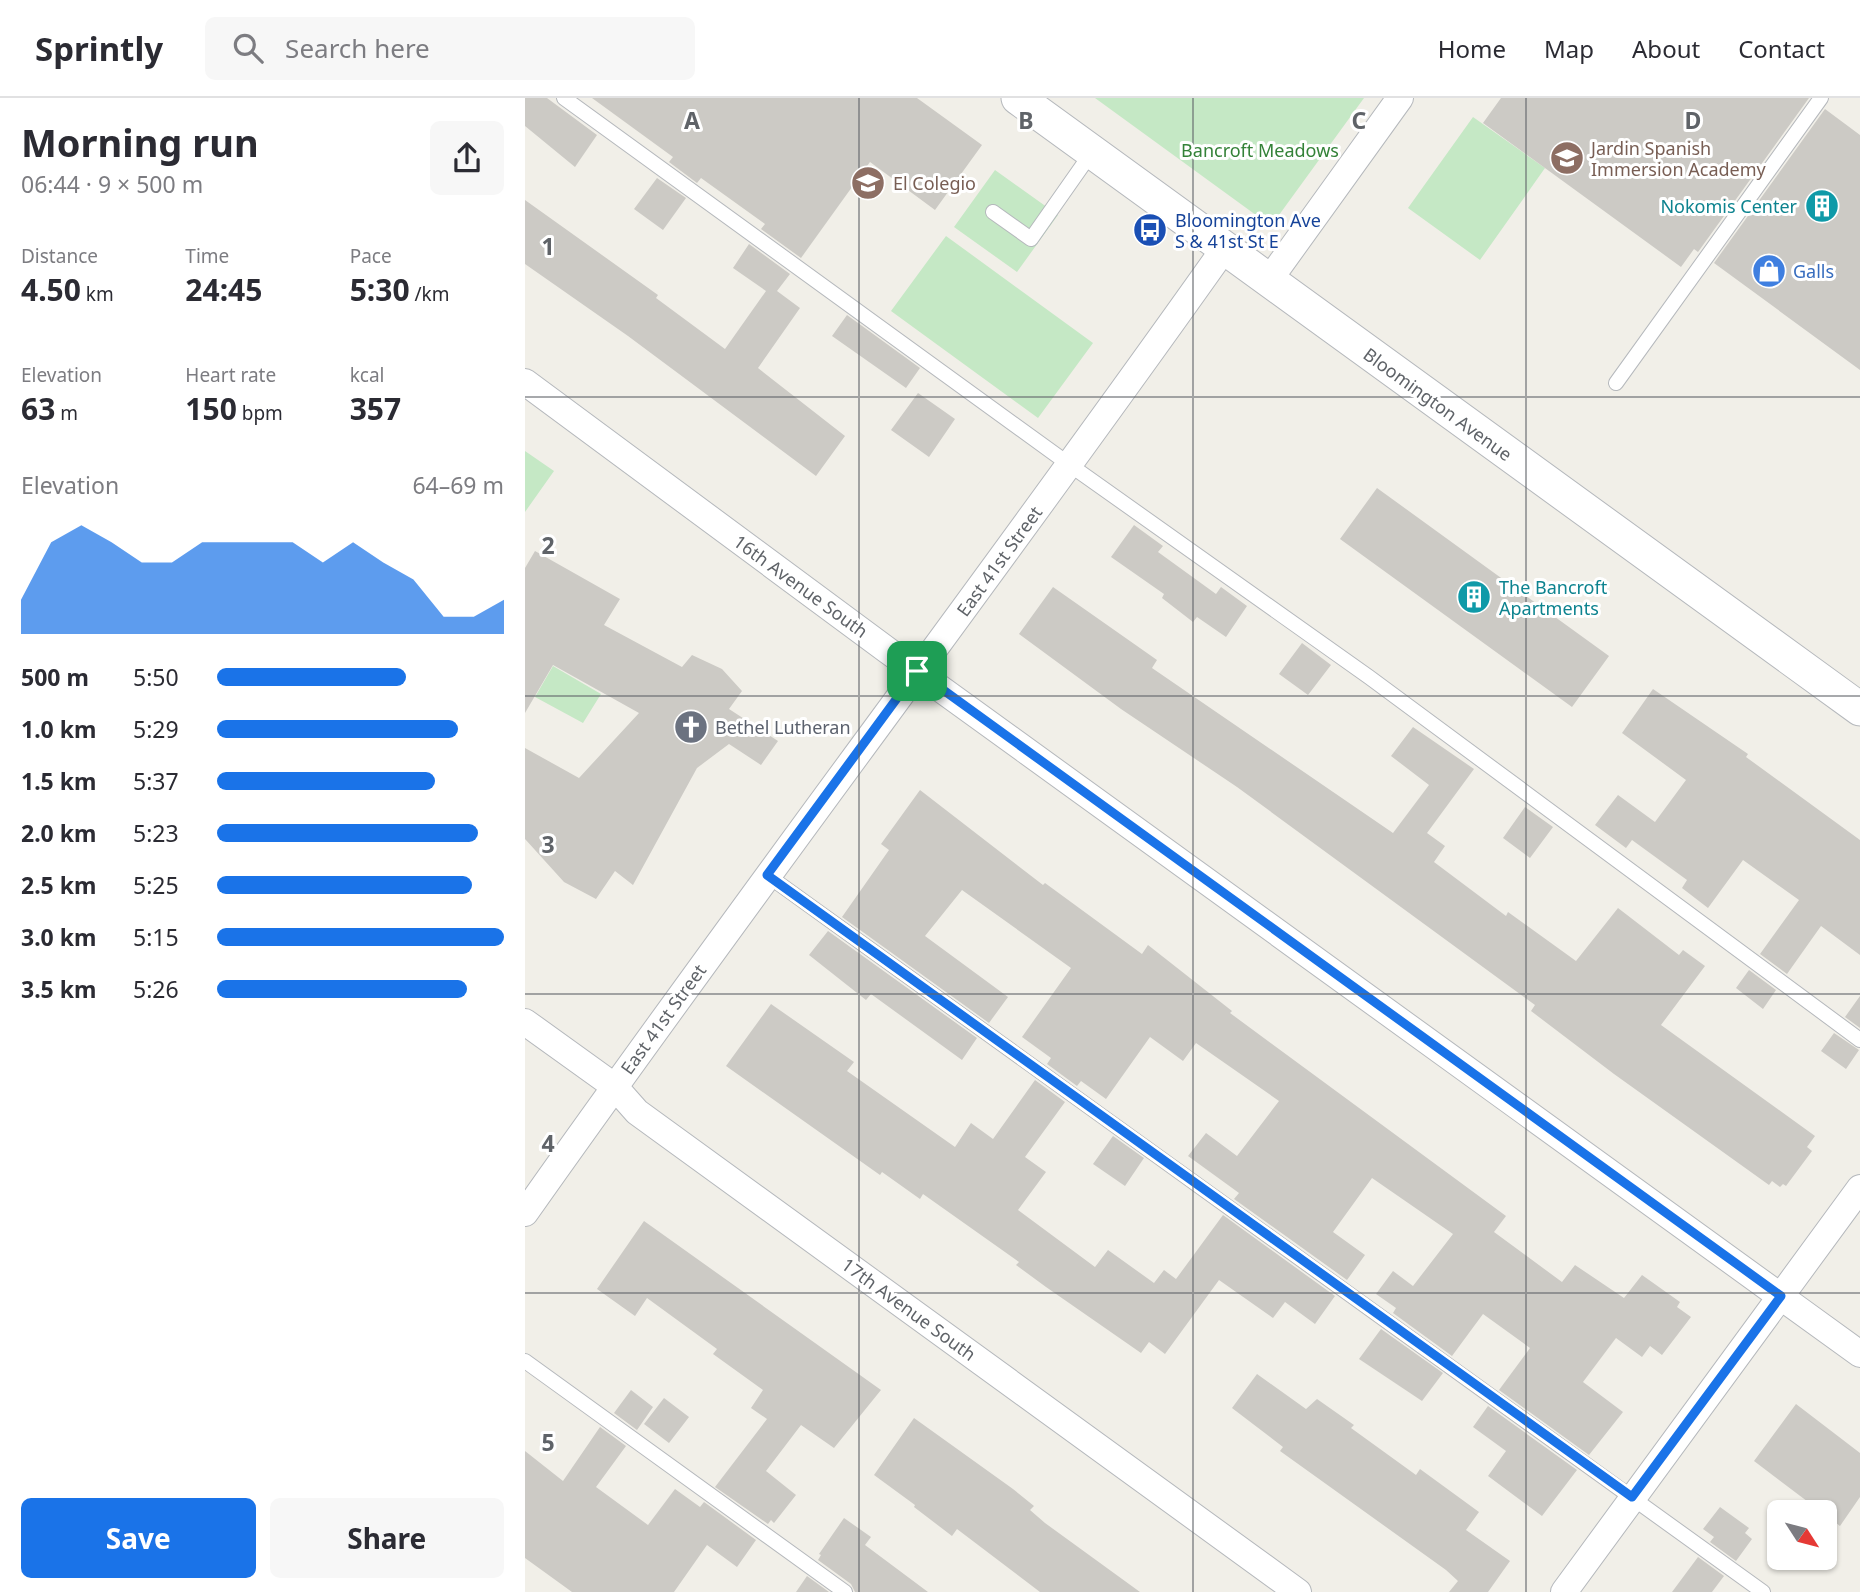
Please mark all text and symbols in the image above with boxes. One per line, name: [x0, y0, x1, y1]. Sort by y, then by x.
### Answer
search box: [205, 17, 695, 80]
text: Sprintly: [35, 26, 163, 71]
icon: search: [229, 29, 267, 67]
text: Search here: [285, 30, 430, 66]
text: Home: [1438, 32, 1506, 65]
text: Map: [1544, 32, 1594, 65]
text: About: [1632, 32, 1700, 65]
text: Contact: [1738, 32, 1825, 65]
text: A: [684, 104, 700, 136]
text: B: [1018, 104, 1034, 136]
text: C: [1352, 104, 1367, 136]
text: D: [1685, 104, 1701, 136]
text: Morning run: [21, 116, 259, 168]
button: share: [430, 121, 504, 195]
place label: Jardin Spanish Immersion Academy: [1589, 136, 1767, 181]
park label: Bancroft Meadows: [1181, 138, 1339, 162]
school or university icon: Jardin Spanish Immersion Academy: [1548, 139, 1586, 177]
school or university icon: El Colegio: [849, 164, 887, 202]
text: 06:44 · 9 × 500 m: [21, 168, 203, 200]
place label: El Colegio: [893, 171, 976, 195]
building icon: Nokomis Center: [1803, 187, 1841, 225]
place label: Nokomis Center: [1660, 194, 1798, 218]
place label: Bloomington Ave S & 41st St E: [1175, 208, 1321, 253]
bus stop icon: Bloomington Ave S & 41st St E: [1131, 211, 1169, 249]
text: 1: [541, 230, 555, 262]
text: Distance: [21, 243, 98, 269]
text: Time: [185, 243, 229, 269]
text: Pace: [350, 243, 392, 269]
shop icon: Galls: [1750, 252, 1788, 290]
place label: Galls: [1793, 259, 1834, 283]
text: 4.50: [21, 269, 81, 310]
text: 24:45: [185, 269, 262, 310]
text: 5:30: [350, 269, 410, 310]
text: km: [81, 281, 114, 307]
text: /km: [410, 281, 450, 307]
street label: Bloomington Avenue: [1359, 342, 1517, 466]
text: Elevation: [21, 362, 102, 388]
text: Heart rate: [185, 362, 276, 388]
text: kcal: [350, 362, 384, 388]
text: 63: [21, 388, 55, 429]
text: 150: [185, 388, 237, 429]
text: 357: [350, 388, 401, 429]
text: m: [55, 400, 78, 426]
text: bpm: [237, 400, 283, 426]
text: Elevation: [21, 469, 119, 501]
text: 64–69 m: [412, 469, 504, 501]
street label: East 41st Street: [951, 501, 1047, 621]
text: 2: [541, 529, 555, 561]
street label: 16th Avenue South: [729, 529, 873, 643]
place label: The Bancroft Apartments: [1499, 575, 1608, 620]
building icon: The Bancroft Apartments: [1455, 578, 1493, 616]
pin: [887, 641, 947, 701]
icon: arrive: [898, 652, 936, 690]
text: 500 m: [21, 661, 89, 693]
text: 5:50: [133, 661, 179, 693]
church icon: Bethel Lutheran: [672, 708, 710, 746]
text: 1.0 km: [21, 713, 96, 745]
text: 5:29: [133, 713, 179, 745]
place label: Bethel Lutheran: [715, 715, 851, 739]
text: 1.5 km: [21, 765, 96, 797]
text: 5:37: [133, 765, 179, 797]
text: 2.0 km: [21, 817, 96, 849]
text: 5:23: [133, 817, 179, 849]
text: 3: [541, 828, 555, 860]
text: 2.5 km: [21, 869, 96, 901]
text: 5:25: [133, 869, 179, 901]
text: 3.0 km: [21, 921, 96, 953]
text: 5:15: [133, 921, 179, 953]
street label: East 41st Street: [615, 959, 711, 1079]
text: 3.5 km: [21, 973, 96, 1005]
text: 5:26: [133, 973, 179, 1005]
text: 4: [541, 1127, 555, 1159]
street label: 17th Avenue South: [837, 1252, 981, 1366]
text: 5: [541, 1426, 555, 1458]
button: Save: [21, 1498, 256, 1578]
button: Share: [270, 1498, 504, 1578]
north arrow: [1767, 1500, 1837, 1570]
map controls: [1767, 1500, 1837, 1570]

